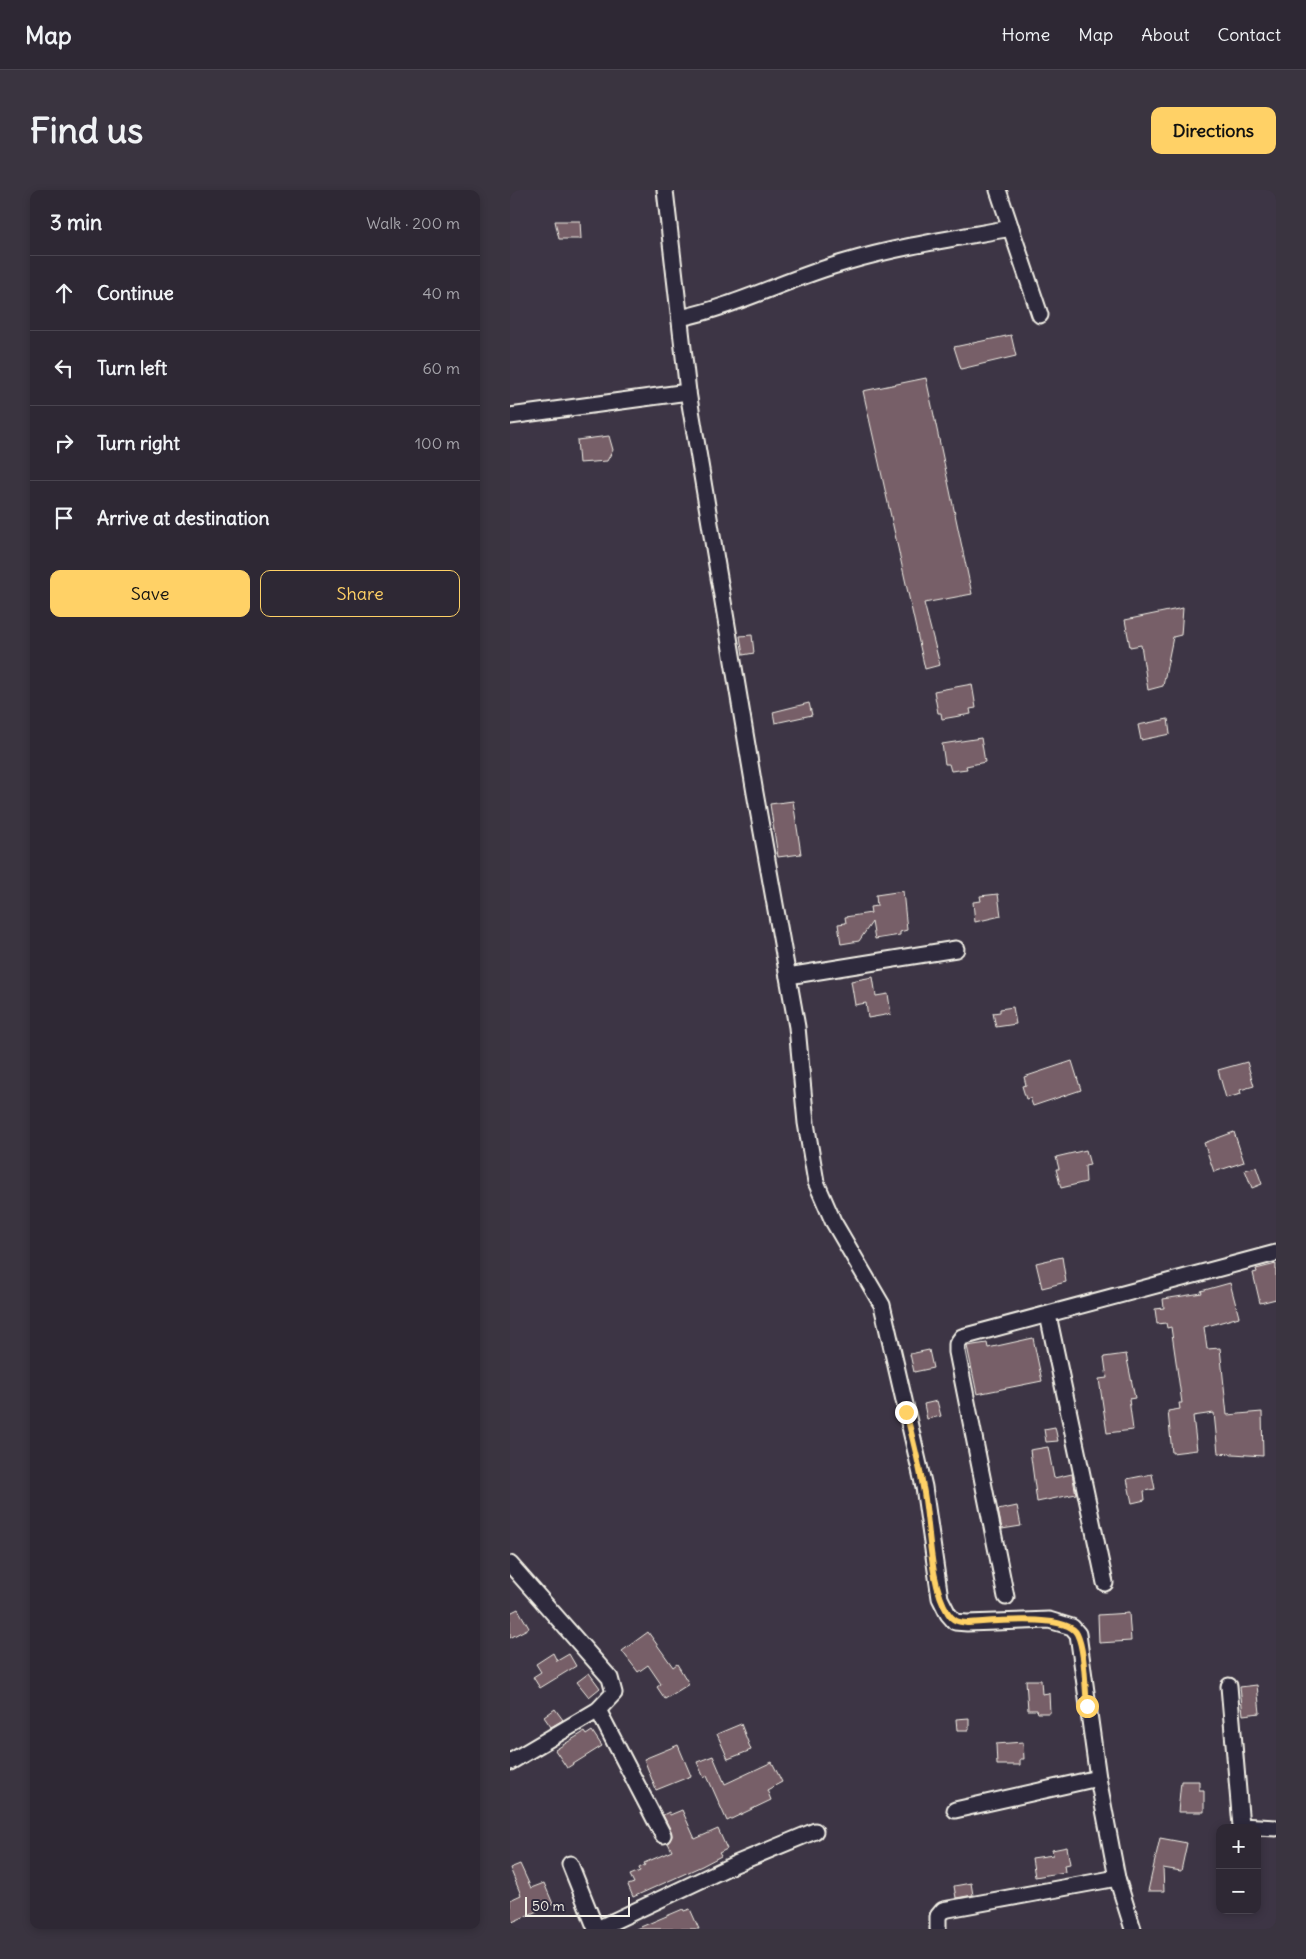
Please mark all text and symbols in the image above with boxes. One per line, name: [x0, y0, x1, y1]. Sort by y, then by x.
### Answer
text: Map: [25, 20, 72, 50]
text: Home: [1002, 23, 1050, 46]
text: Map: [1078, 23, 1113, 46]
text: About: [1141, 23, 1189, 46]
text: Contact: [1217, 23, 1281, 46]
button: Directions: [1151, 107, 1276, 154]
text: Find us: [30, 108, 143, 152]
text: 3 min: [50, 209, 102, 236]
text: Walk · 200 m: [366, 213, 460, 233]
icon: ahead: [50, 279, 78, 307]
text: Continue: [97, 281, 174, 305]
text: 40 m: [422, 283, 460, 303]
icon: left: [50, 354, 78, 382]
text: Turn left: [97, 356, 167, 380]
text: 60 m: [422, 358, 460, 378]
icon: right: [50, 429, 78, 457]
text: Turn right: [97, 431, 180, 455]
text: 100 m: [415, 433, 460, 453]
icon: arrive: [50, 504, 78, 532]
text: Arrive at destination: [97, 506, 270, 530]
button: Save: [50, 570, 250, 617]
button: Share: [260, 570, 460, 617]
route end: [895, 1401, 918, 1424]
route start: [1076, 1695, 1099, 1718]
map controls: [1216, 1824, 1261, 1914]
button: +: [1216, 1824, 1261, 1869]
button: −: [1216, 1869, 1261, 1914]
scale bar: [525, 1894, 630, 1917]
text: 50 m: [532, 1897, 565, 1915]

